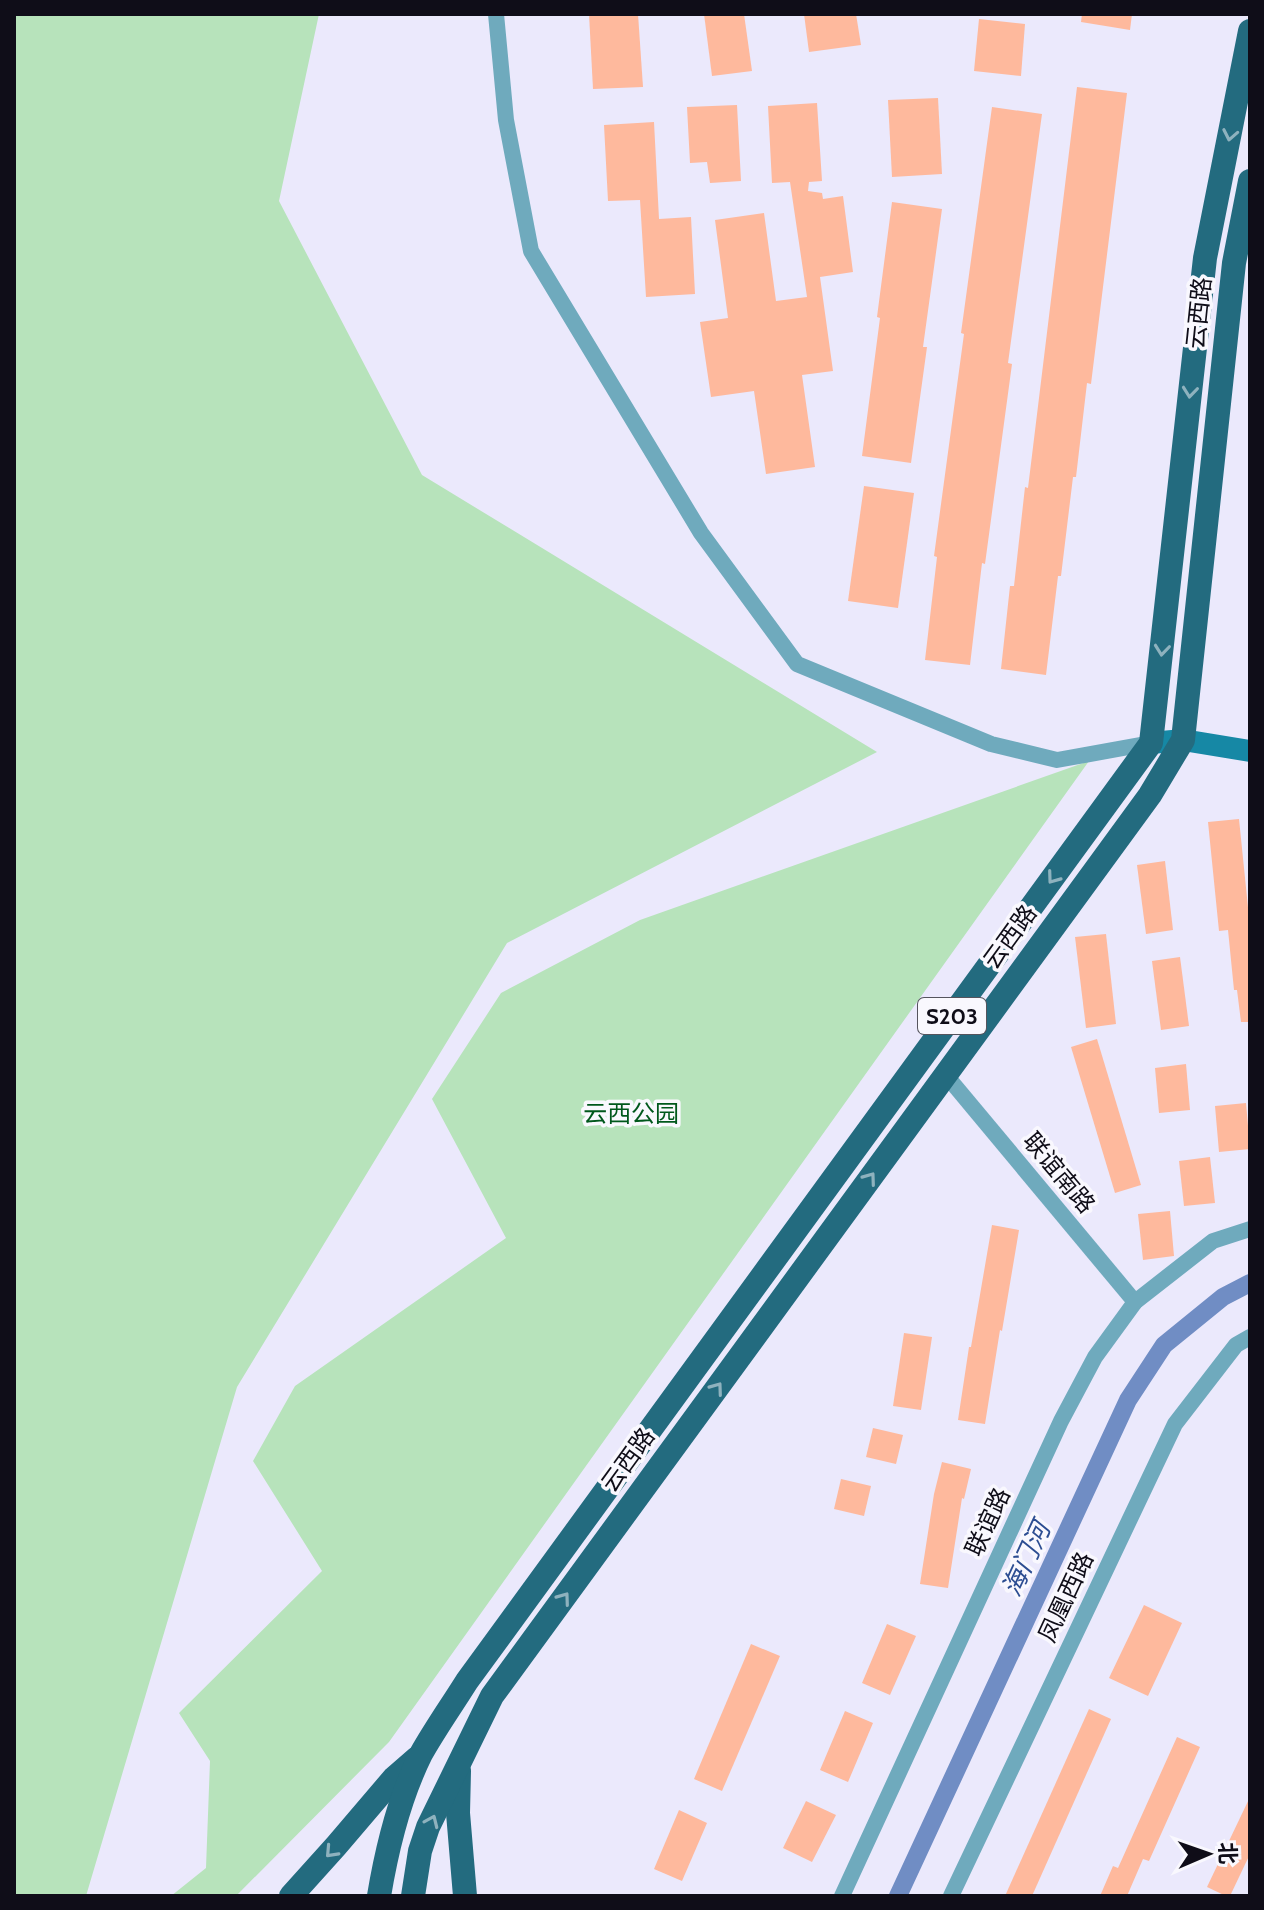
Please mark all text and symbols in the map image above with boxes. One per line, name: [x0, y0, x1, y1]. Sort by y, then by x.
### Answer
one-way arrow: [1222, 128, 1239, 142]
street label: 云西路: [1180, 276, 1217, 350]
one-way arrow: [1182, 386, 1199, 399]
one-way arrow: [1153, 644, 1170, 657]
one-way arrow: [1048, 869, 1063, 883]
street label: 云西路: [977, 899, 1042, 974]
road number: S203: [918, 998, 986, 1034]
park label: 云西公园: [583, 1099, 679, 1128]
street label: 联谊南路: [1017, 1127, 1101, 1219]
one-way arrow: [860, 1172, 875, 1187]
one-way arrow: [707, 1382, 722, 1397]
street label: 云西路: [595, 1422, 660, 1497]
street label: 联谊路: [959, 1483, 1016, 1561]
water label: 海门河: [995, 1512, 1059, 1601]
street label: 凤凰西路: [1032, 1547, 1099, 1646]
one-way arrow: [554, 1592, 568, 1607]
north arrow: [1168, 1814, 1248, 1894]
one-way arrow: [422, 1815, 438, 1829]
text: 北: [1214, 1842, 1241, 1865]
one-way arrow: [325, 1843, 340, 1857]

